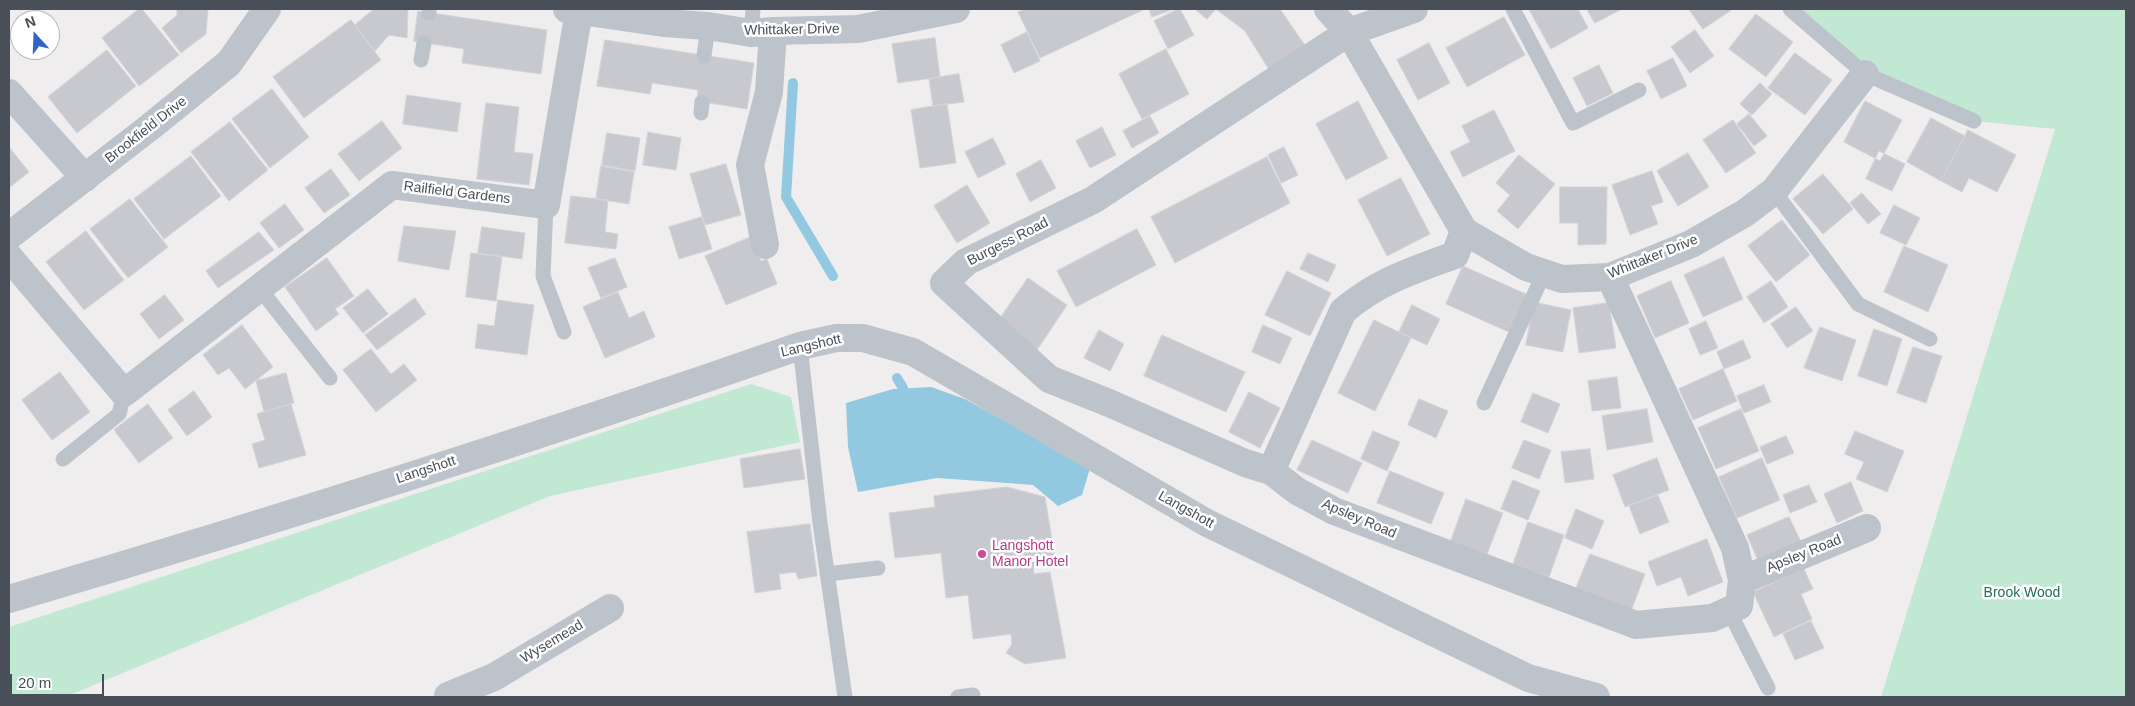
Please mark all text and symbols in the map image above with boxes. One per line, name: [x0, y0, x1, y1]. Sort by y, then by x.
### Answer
north arrow: [10, 10, 60, 60]
text: N: [23, 13, 38, 31]
street label: Whittaker Drive: [744, 21, 840, 39]
street label: Brookfield Drive: [102, 93, 190, 167]
street label: Railfield Gardens: [403, 178, 511, 208]
street label: Burgess Road: [965, 214, 1051, 270]
street label: Whittaker Drive: [1605, 231, 1701, 283]
street label: Langshott: [779, 331, 843, 361]
street label: Langshott: [394, 453, 458, 487]
street label: Langshott: [1155, 488, 1217, 532]
street label: Apsley Road: [1319, 496, 1399, 542]
street label: Apsley Road: [1764, 531, 1844, 577]
place label: Langshott Manor Hotel: [992, 538, 1068, 570]
marker: Langshott Manor Hotel: [976, 548, 988, 560]
park label: Brook Wood: [1984, 585, 2060, 601]
street label: Wysemead: [518, 617, 586, 667]
scale bar: [12, 664, 106, 696]
text: 20 m: [18, 674, 51, 691]

